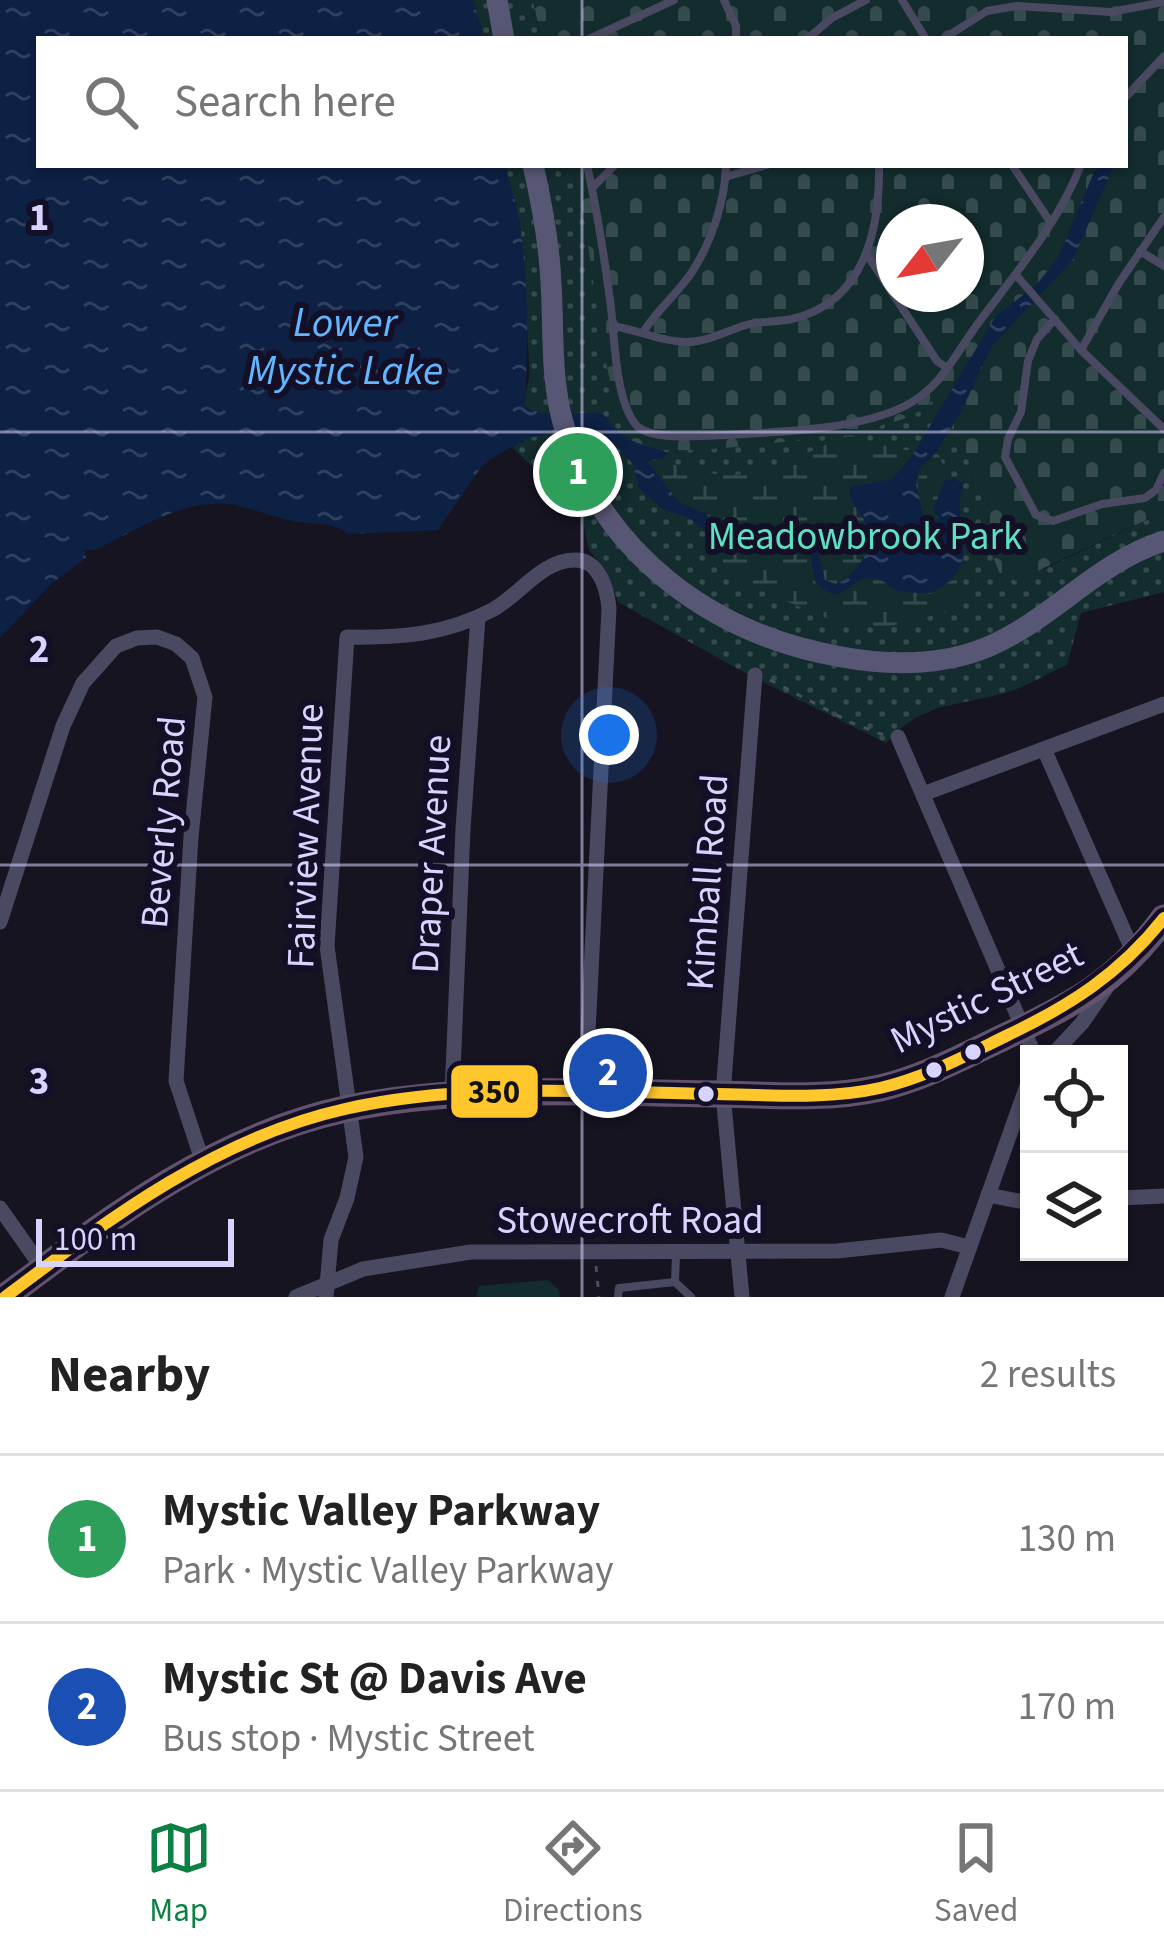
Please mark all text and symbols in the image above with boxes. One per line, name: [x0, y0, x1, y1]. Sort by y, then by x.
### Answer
search box: [36, 36, 1128, 168]
icon: search: [78, 69, 144, 135]
text: Search here: [174, 70, 396, 134]
text: 1: [29, 190, 49, 246]
north arrow: [876, 204, 984, 312]
water label: Lower Mystic Lake: [247, 293, 443, 401]
pin: 1: [539, 427, 617, 517]
park label: Meadowbrook Park: [708, 509, 1022, 565]
text: 2: [29, 622, 49, 678]
street label: Fairview Avenue: [273, 703, 339, 970]
your location: [579, 705, 639, 765]
street label: Beverly Road: [127, 714, 201, 931]
street label: Draper Avenue: [398, 733, 466, 975]
street label: Kimball Road: [673, 772, 743, 992]
street label: Mystic Street: [881, 927, 1093, 1069]
pin: 2: [569, 1028, 647, 1118]
unlabelled marker: [962, 1041, 984, 1063]
map controls: [1020, 1045, 1128, 1261]
button: locate: [1020, 1045, 1128, 1153]
text: 3: [29, 1054, 49, 1110]
unlabelled marker: [923, 1059, 945, 1081]
line badge: 350: [449, 1063, 540, 1120]
text: 350: [468, 1069, 520, 1116]
unlabelled marker: [695, 1083, 717, 1105]
button: layers: [1020, 1153, 1128, 1261]
street label: Stowecroft Road: [496, 1193, 764, 1249]
scale bar: [36, 1213, 234, 1266]
text: 100 m: [54, 1216, 137, 1263]
text: Nearby: [48, 1339, 210, 1411]
text: 2 results: [980, 1347, 1116, 1403]
text: Mystic Valley Parkway: [162, 1479, 600, 1543]
text: 1: [77, 1511, 97, 1567]
text: 130 m: [1018, 1511, 1116, 1567]
text: Park · Mystic Valley Parkway: [162, 1543, 613, 1599]
text: Mystic St @ Davis Ave: [162, 1647, 587, 1711]
text: 2: [77, 1679, 97, 1735]
text: 170 m: [1018, 1679, 1116, 1735]
text: Bus stop · Mystic Street: [162, 1711, 535, 1767]
tab: Map: [146, 1815, 212, 1934]
tab: Directions: [503, 1815, 643, 1934]
tab: Saved: [934, 1815, 1018, 1934]

